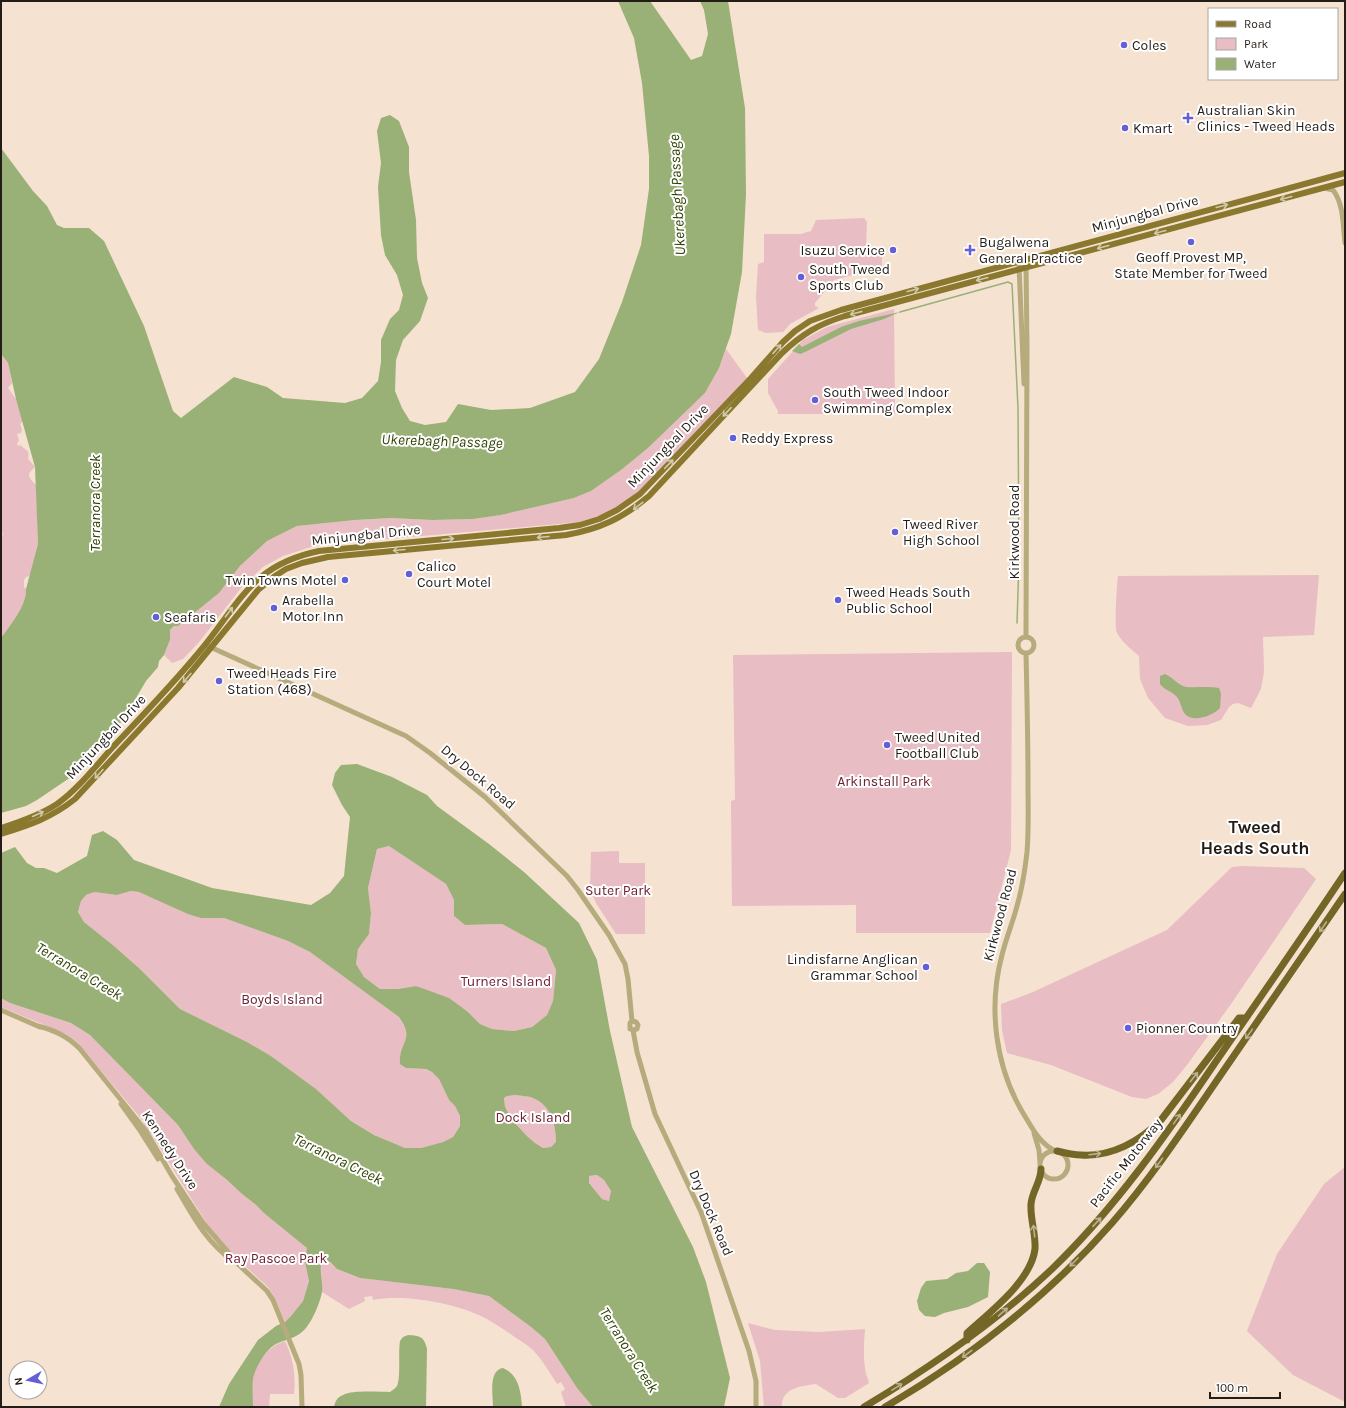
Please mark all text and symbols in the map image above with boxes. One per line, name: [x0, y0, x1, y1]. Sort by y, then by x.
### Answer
legend: [1208, 8, 1338, 80]
text: Road: [1244, 17, 1272, 31]
place label: Coles: [1132, 37, 1167, 54]
text: Park: [1244, 37, 1269, 51]
marker: Coles: [1119, 40, 1129, 50]
text: Water: [1244, 57, 1277, 71]
place label: Australian Skin Clinics - Tweed Heads: [1197, 102, 1335, 135]
marker: Australian Skin Clinics - Tweed Heads: [1182, 112, 1194, 124]
place label: Kmart: [1133, 120, 1173, 137]
marker: Kmart: [1120, 123, 1130, 133]
water label: Ukerebagh Passage: [665, 134, 689, 256]
street label: Minjungbal Drive: [1090, 192, 1200, 236]
one-way arrow: [1280, 195, 1293, 202]
one-way arrow: [1215, 202, 1228, 209]
one-way arrow: [1154, 229, 1167, 236]
place label: Bugalwena General Practice: [979, 234, 1082, 267]
marker: Geoff Provest MP, State Member for Tweed: [1186, 237, 1196, 247]
place label: Isuzu Service: [800, 242, 885, 259]
marker: Bugalwena General Practice: [964, 244, 976, 256]
one-way arrow: [1097, 244, 1110, 252]
marker: Isuzu Service: [888, 245, 898, 255]
place label: Geoff Provest MP, State Member for Tweed: [1114, 249, 1268, 282]
place label: South Tweed Sports Club: [809, 261, 890, 294]
marker: South Tweed Sports Club: [796, 272, 806, 282]
one-way arrow: [975, 276, 988, 283]
one-way arrow: [906, 286, 919, 293]
one-way arrow: [850, 310, 863, 317]
one-way arrow: [772, 344, 782, 354]
place label: South Tweed Indoor Swimming Complex: [823, 384, 952, 417]
marker: South Tweed Indoor Swimming Complex: [810, 395, 820, 405]
street label: Minjungbal Drive: [624, 401, 712, 491]
one-way arrow: [723, 407, 732, 417]
water label: Ukerebagh Passage: [381, 430, 503, 452]
place label: Reddy Express: [741, 430, 833, 447]
marker: Reddy Express: [728, 433, 738, 443]
water label: Terranora Creek: [86, 454, 104, 551]
one-way arrow: [664, 459, 673, 469]
street label: Kirkwood Road: [1006, 485, 1023, 579]
one-way arrow: [632, 501, 643, 510]
place label: Tweed River High School: [903, 516, 980, 549]
street label: Minjungbal Drive: [311, 521, 421, 549]
marker: Tweed River High School: [890, 527, 900, 537]
one-way arrow: [537, 533, 550, 541]
one-way arrow: [441, 535, 454, 542]
one-way arrow: [393, 547, 406, 554]
place label: Calico Court Motel: [417, 558, 491, 591]
marker: Calico Court Motel: [404, 569, 414, 579]
place label: Twin Towns Motel: [226, 572, 337, 589]
marker: Twin Towns Motel: [340, 575, 350, 585]
place label: Tweed Heads South Public School: [846, 584, 970, 617]
place label: Arabella Motor Inn: [282, 592, 344, 625]
marker: Tweed Heads South Public School: [833, 595, 843, 605]
marker: Arabella Motor Inn: [269, 603, 279, 613]
one-way arrow: [225, 607, 233, 618]
place label: Seafaris: [164, 609, 216, 626]
marker: Seafaris: [151, 612, 161, 622]
place label: Tweed Heads Fire Station (468): [227, 665, 337, 698]
one-way arrow: [182, 673, 191, 683]
marker: Tweed Heads Fire Station (468): [214, 676, 224, 686]
street label: Minjungbal Drive: [62, 691, 150, 783]
place label: Tweed United Football Club: [895, 729, 980, 762]
marker: Tweed United Football Club: [882, 740, 892, 750]
street label: Dry Dock Road: [437, 741, 519, 813]
one-way arrow: [94, 769, 104, 779]
park label: Arkinstall Park: [837, 773, 931, 790]
one-way arrow: [31, 810, 43, 818]
district label: Tweed Heads South: [1200, 816, 1310, 859]
street label: Kirkwood Road: [980, 867, 1020, 963]
park label: Suter Park: [585, 882, 651, 899]
one-way arrow: [1319, 921, 1327, 932]
water label: Terranora Creek: [33, 938, 125, 1004]
place label: Lindisfarne Anglican Grammar School: [787, 951, 918, 984]
marker: Lindisfarne Anglican Grammar School: [921, 962, 931, 972]
park label: Turners Island: [461, 973, 551, 990]
park label: Boyds Island: [241, 991, 323, 1008]
place label: Pionner Country: [1136, 1020, 1239, 1037]
marker: Pionner Country: [1123, 1023, 1133, 1033]
one-way arrow: [1245, 1028, 1253, 1039]
one-way arrow: [1190, 1071, 1198, 1082]
street label: Kennedy Drive: [138, 1107, 202, 1193]
park label: Dock Island: [496, 1109, 570, 1126]
one-way arrow: [1172, 1114, 1181, 1125]
street label: Pacific Motorway: [1086, 1115, 1166, 1211]
water label: Terranora Creek: [291, 1130, 386, 1188]
one-way arrow: [1088, 1150, 1101, 1158]
one-way arrow: [1155, 1158, 1163, 1169]
street label: Dry Dock Road: [685, 1167, 737, 1259]
one-way arrow: [1092, 1216, 1101, 1227]
one-way arrow: [1030, 1225, 1038, 1238]
park label: Ray Pascoe Park: [225, 1250, 327, 1267]
one-way arrow: [1069, 1257, 1079, 1267]
water label: Terranora Creek: [596, 1304, 663, 1396]
one-way arrow: [998, 1307, 1008, 1316]
one-way arrow: [962, 1350, 973, 1358]
north arrow: [8, 1360, 48, 1400]
scale bar: [1210, 1374, 1280, 1400]
text: N: [12, 1377, 26, 1386]
text: 100 m: [1216, 1381, 1248, 1395]
one-way arrow: [891, 1382, 903, 1390]

